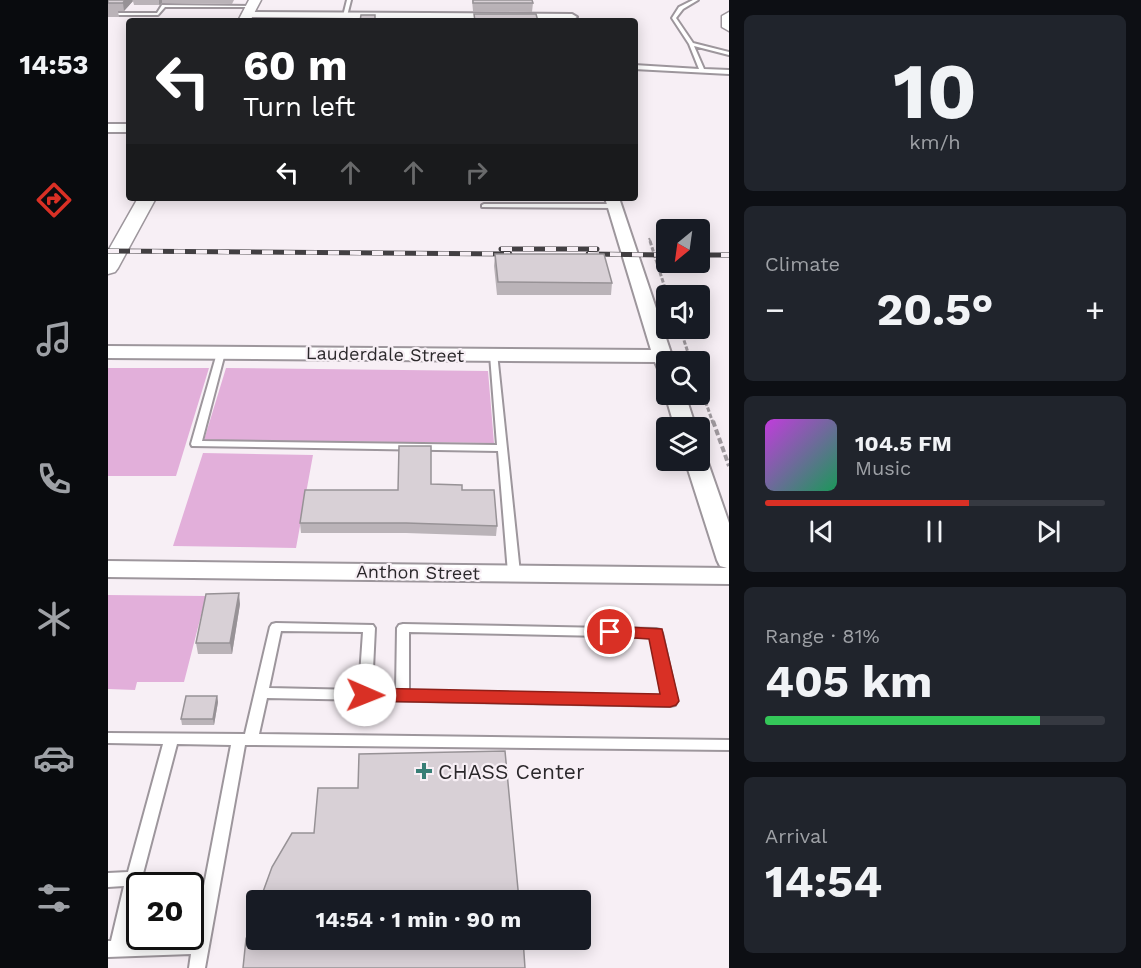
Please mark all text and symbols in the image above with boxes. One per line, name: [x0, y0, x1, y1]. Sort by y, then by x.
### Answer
text: 60 m: [243, 41, 347, 90]
icon: left: [144, 42, 222, 120]
text: 10: [893, 45, 977, 137]
text: 14:53: [20, 49, 89, 81]
text: Turn left: [243, 91, 355, 123]
text: km/h: [909, 130, 961, 154]
icon: left: [271, 156, 304, 189]
icon: ahead: [334, 156, 367, 189]
icon: ahead: [397, 156, 430, 189]
icon: right: [460, 156, 493, 189]
icon: directions: [33, 179, 75, 221]
north arrow: [656, 219, 710, 273]
map controls: [656, 219, 710, 471]
text: Climate: [765, 252, 840, 276]
text: 20.5°: [877, 283, 993, 336]
button: sound: [656, 285, 710, 339]
text: −: [765, 290, 785, 329]
text: +: [1085, 290, 1105, 329]
icon: music: [33, 318, 75, 360]
street label: Lauderdale Street: [306, 342, 465, 366]
button: search: [656, 351, 710, 405]
button: layers: [656, 417, 710, 471]
text: 104.5 FM: [855, 431, 952, 456]
text: Music: [855, 456, 911, 480]
icon: phone: [33, 458, 75, 500]
icon: previous: [805, 515, 838, 548]
icon: pause: [918, 515, 951, 548]
icon: next: [1032, 515, 1065, 548]
street label: Anthon Street: [356, 560, 481, 584]
icon: climate: [33, 598, 75, 640]
pin: [584, 606, 635, 657]
icon: arrive: [593, 615, 626, 648]
text: Range · 81%: [765, 624, 880, 648]
text: 405 km: [765, 655, 932, 708]
position arrow: [333, 663, 397, 727]
icon: car: [33, 737, 75, 779]
place label: CHASS Center: [438, 759, 585, 784]
marker: CHASS Center: [415, 762, 433, 780]
text: Arrival: [765, 824, 827, 848]
text: 14:54: [765, 855, 882, 908]
speed limit sign: 20: [126, 872, 204, 950]
icon: filters: [33, 877, 75, 919]
text: 14:54 · 1 min · 90 m: [316, 907, 521, 932]

